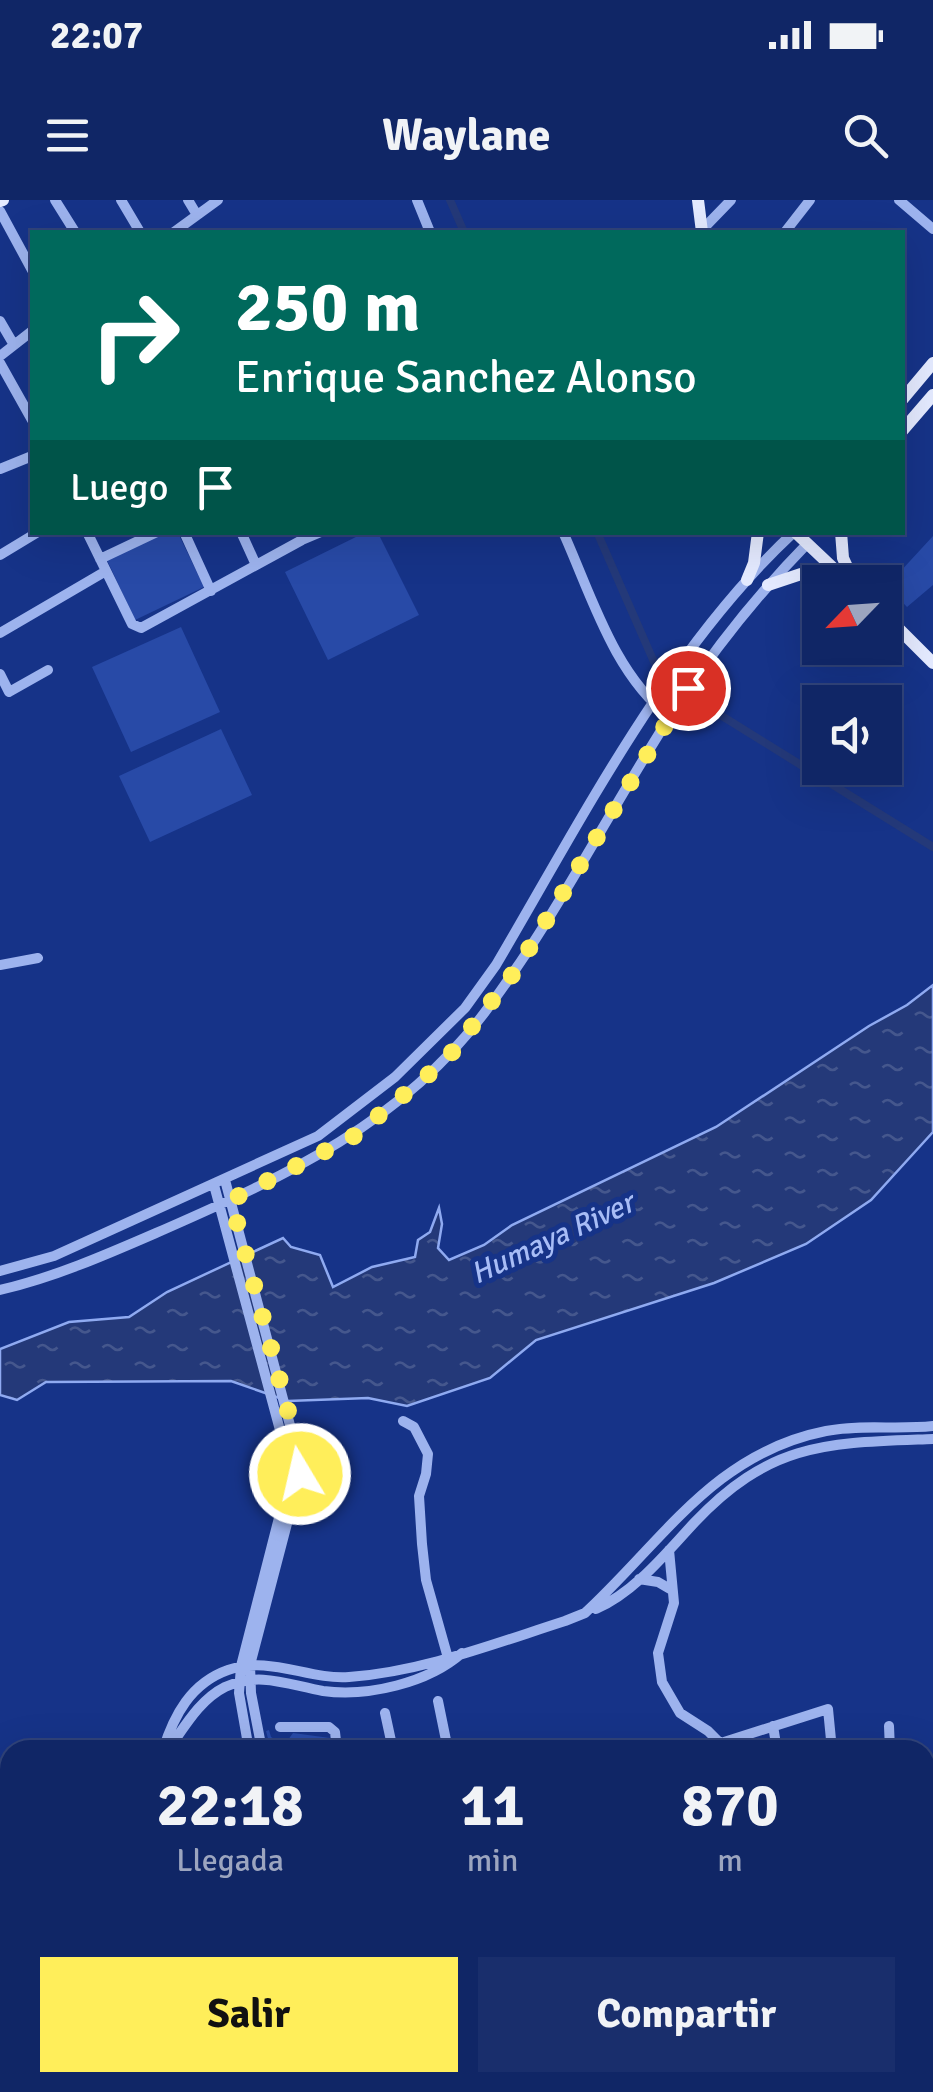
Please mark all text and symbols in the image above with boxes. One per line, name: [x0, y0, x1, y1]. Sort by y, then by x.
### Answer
text: 22:07: [50, 12, 143, 59]
icon: menu: [40, 108, 95, 163]
text: Waylane: [382, 108, 551, 163]
icon: search: [838, 108, 893, 163]
text: 250 m: [235, 264, 420, 350]
icon: right: [70, 270, 200, 400]
text: Enrique Sanchez Alonso: [235, 350, 697, 405]
icon: arrive: [188, 460, 243, 515]
text: Luego: [70, 464, 168, 511]
north arrow: [802, 565, 902, 665]
map controls: [802, 565, 902, 785]
pin: [646, 646, 731, 731]
icon: arrive: [661, 661, 716, 716]
button: sound: [802, 685, 902, 785]
water label: Humaya River: [465, 1183, 643, 1292]
position arrow: [248, 1422, 352, 1526]
text: 22:18: [156, 1769, 304, 1843]
text: 11: [460, 1769, 525, 1843]
text: 870: [681, 1769, 779, 1843]
text: Llegada: [176, 1841, 284, 1880]
text: min: [467, 1841, 518, 1880]
text: m: [717, 1841, 743, 1880]
button: Salir: [40, 1957, 458, 2072]
button: Compartir: [478, 1957, 895, 2072]

